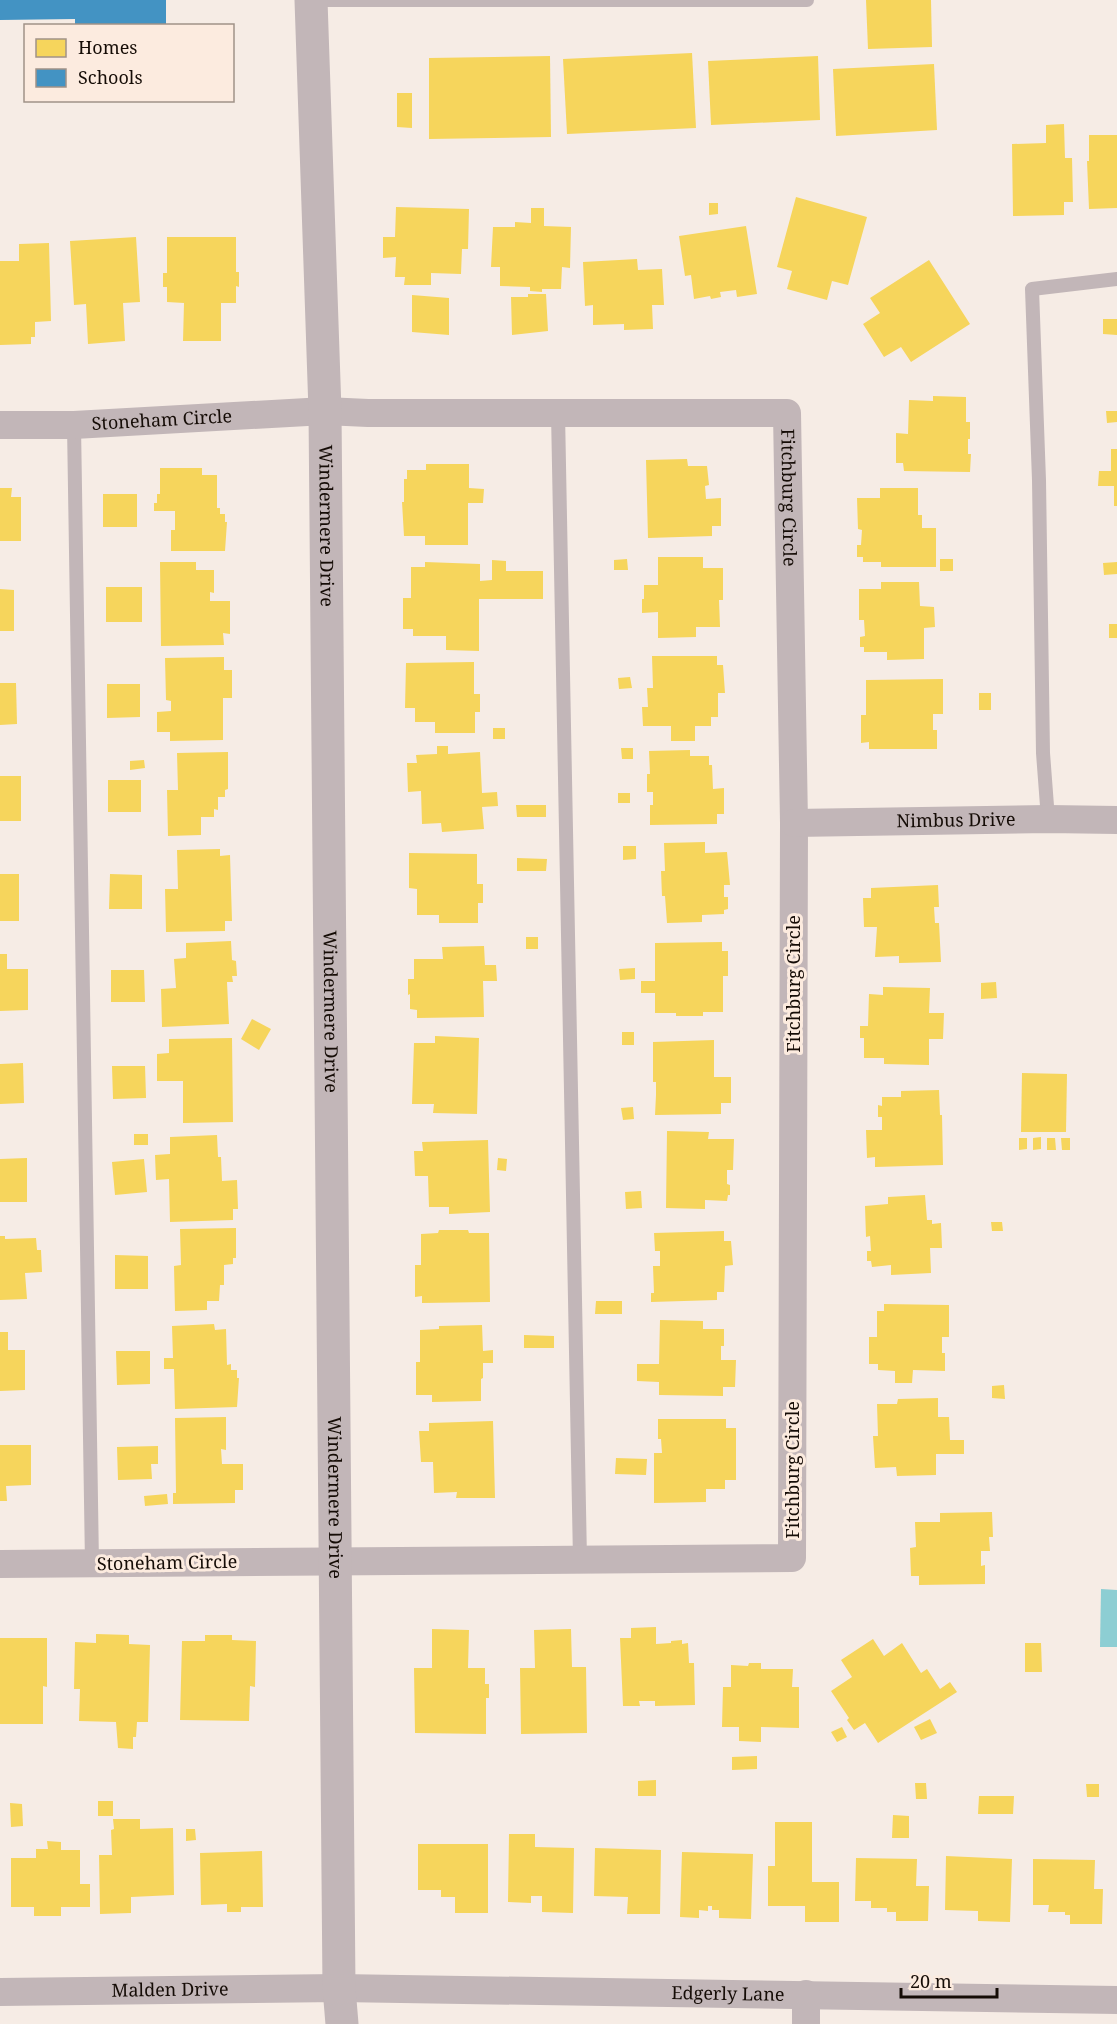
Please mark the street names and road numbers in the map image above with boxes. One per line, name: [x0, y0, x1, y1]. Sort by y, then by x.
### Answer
street label: Stoneham Circle: [91, 403, 233, 435]
street label: Fitchburg Circle: [776, 428, 803, 567]
street label: Windermere Drive: [314, 444, 340, 607]
street label: Nimbus Drive: [896, 807, 1016, 832]
street label: Fitchburg Circle: [781, 915, 805, 1053]
street label: Windermere Drive: [319, 930, 344, 1093]
street label: Fitchburg Circle: [780, 1401, 804, 1539]
street label: Windermere Drive: [323, 1416, 348, 1579]
street label: Stoneham Circle: [97, 1549, 237, 1575]
street label: Malden Drive: [111, 1976, 229, 2002]
street label: Edgerly Lane: [671, 1980, 785, 2006]

